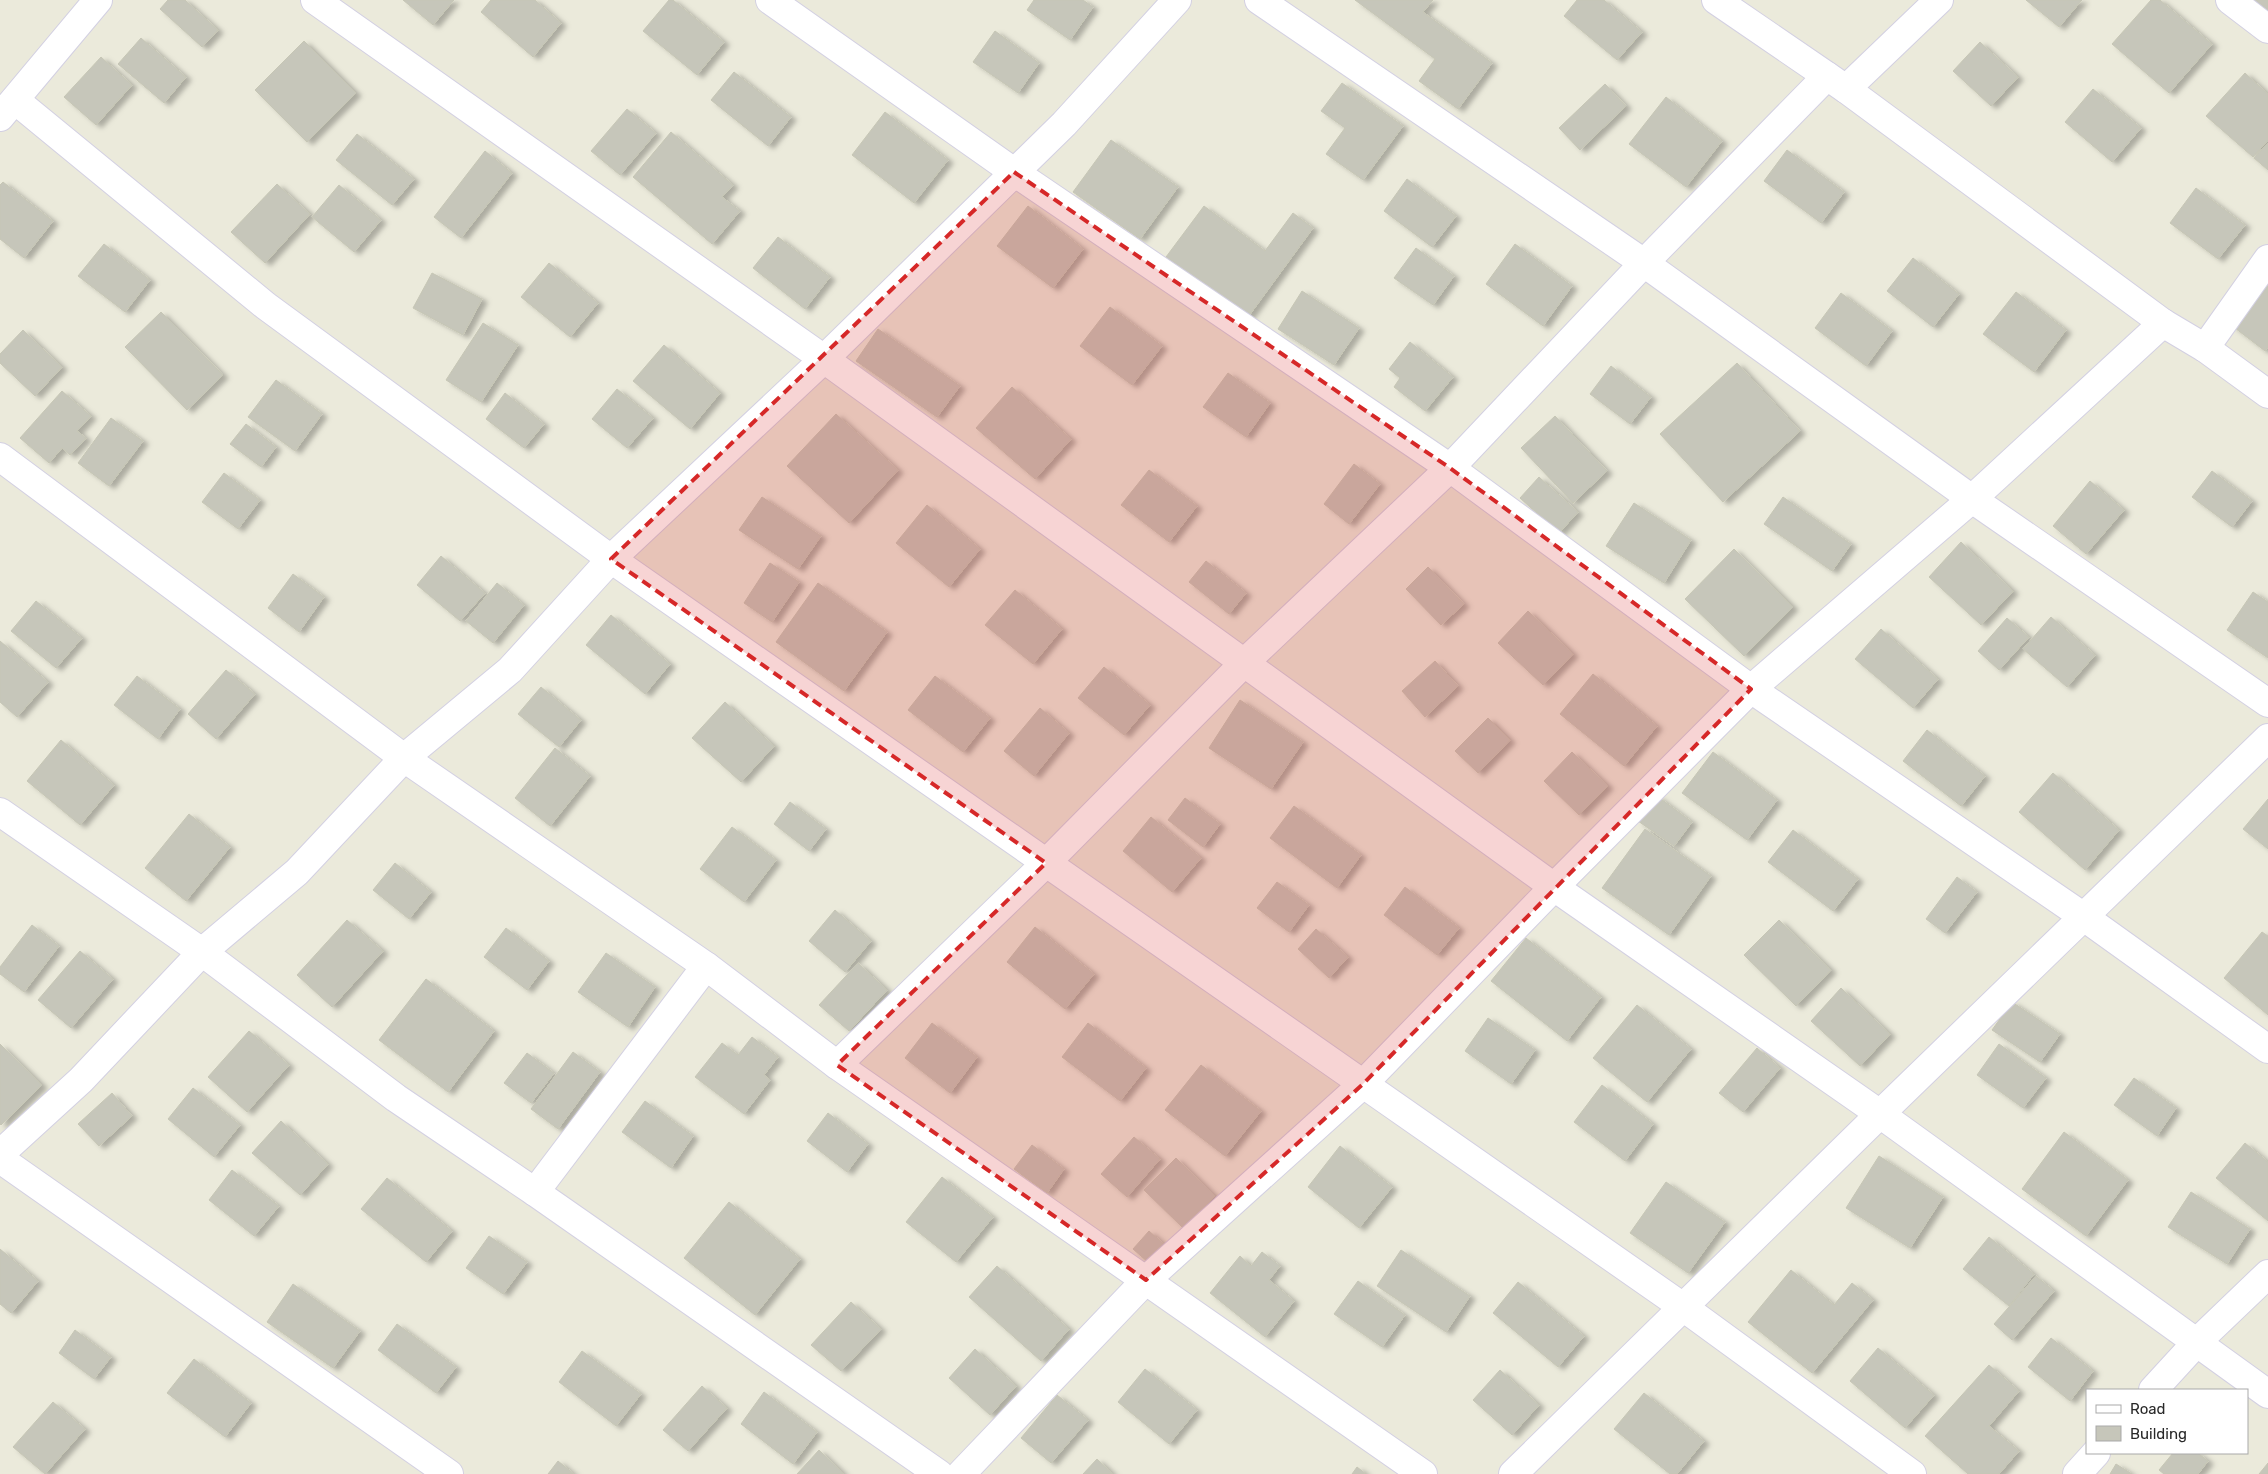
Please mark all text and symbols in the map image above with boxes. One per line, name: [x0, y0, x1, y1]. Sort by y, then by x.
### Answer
legend: [2086, 1389, 2248, 1454]
text: Road: [2130, 1400, 2166, 1418]
text: Building: [2130, 1425, 2187, 1443]

